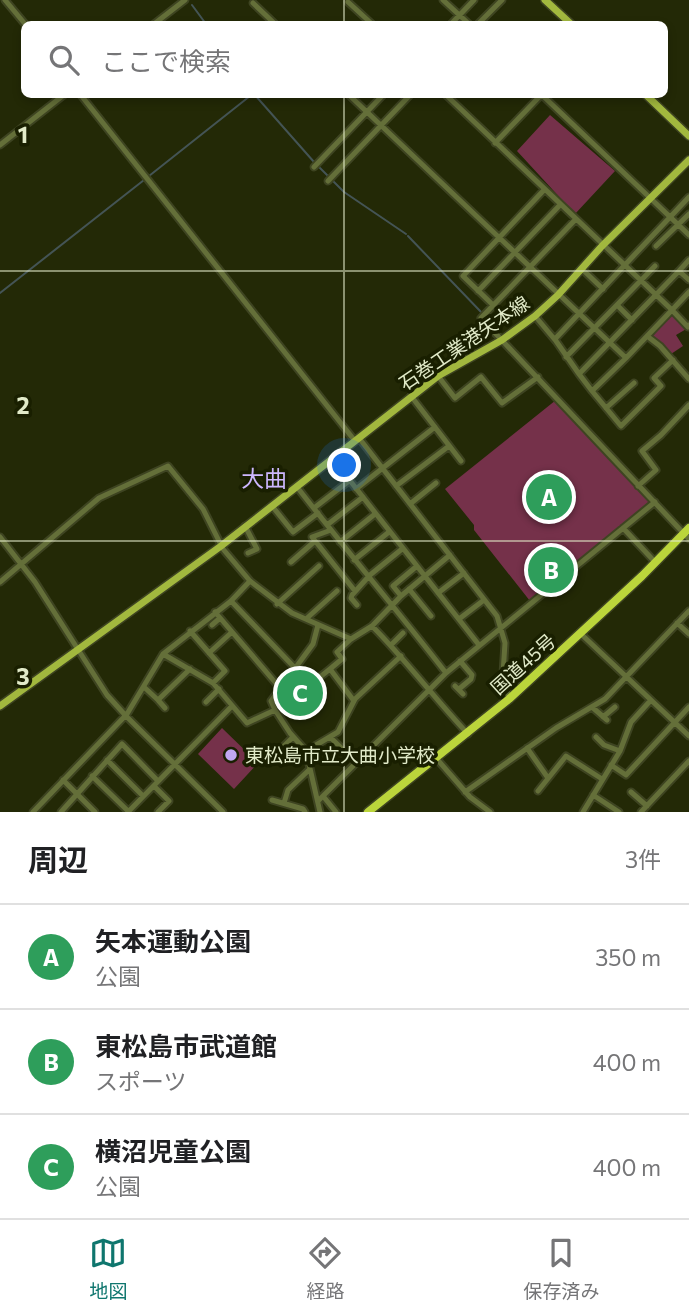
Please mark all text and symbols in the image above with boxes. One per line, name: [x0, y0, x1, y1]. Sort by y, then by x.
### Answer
search box: [21, 21, 668, 98]
icon: search: [45, 41, 83, 79]
text: ここで検索: [101, 45, 231, 76]
text: 1: [18, 120, 28, 148]
street label: 石巻工業港矢本線: [394, 291, 533, 395]
text: 2: [16, 391, 30, 419]
your location: [327, 448, 361, 482]
district label: 大曲: [241, 464, 287, 492]
pin: A: [526, 471, 572, 523]
pin: B: [528, 544, 574, 596]
street label: 国道45号: [485, 629, 560, 699]
text: 3: [16, 662, 30, 690]
pin: C: [277, 667, 323, 719]
place label: 東松島市立大曲小学校: [245, 743, 435, 766]
marker: 東松島市立大曲小学校: [223, 747, 239, 763]
text: 周辺: [28, 840, 88, 877]
text: 3件: [625, 845, 661, 873]
text: 矢本運動公園: [95, 925, 251, 956]
text: A: [43, 943, 59, 971]
text: 350 m: [595, 943, 661, 971]
text: 公園: [95, 962, 141, 990]
text: 東松島市武道館: [95, 1030, 277, 1061]
text: B: [43, 1048, 59, 1076]
text: 400 m: [593, 1048, 661, 1076]
text: スポーツ: [95, 1067, 187, 1095]
text: 横沼児童公園: [95, 1135, 251, 1166]
text: C: [43, 1153, 59, 1181]
text: 400 m: [593, 1153, 661, 1181]
text: 公園: [95, 1172, 141, 1200]
tab: 地図: [89, 1234, 128, 1303]
tab: 経路: [306, 1234, 345, 1303]
tab: 保存済み: [523, 1234, 600, 1303]

